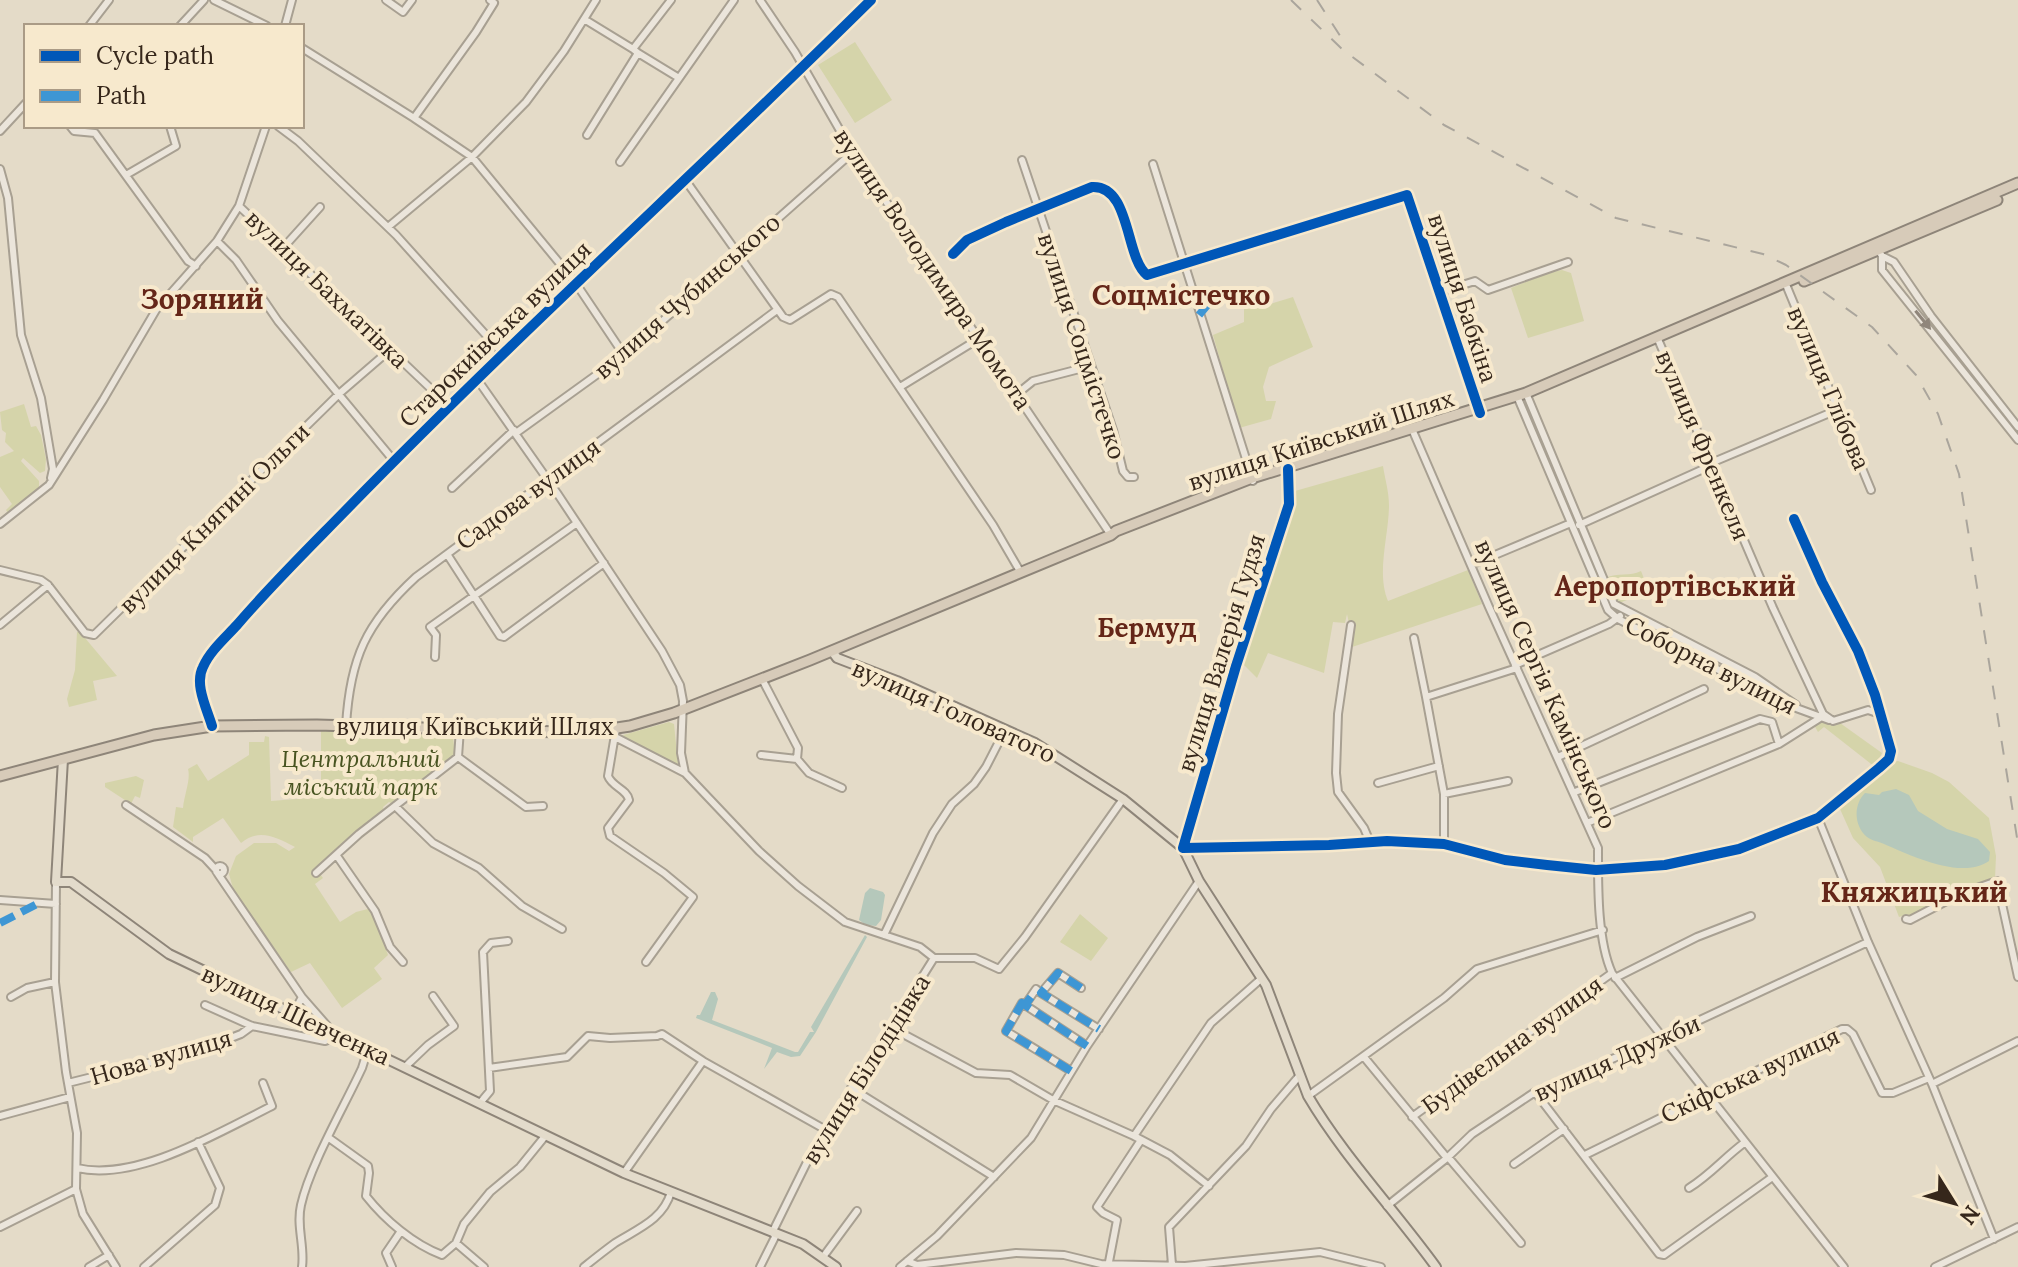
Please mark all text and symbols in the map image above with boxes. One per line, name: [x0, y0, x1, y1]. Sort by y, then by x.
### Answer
legend: [24, 24, 304, 128]
text: Cycle path: [96, 40, 214, 71]
text: Path: [96, 80, 146, 111]
street label: вулиця Володимира Момота: [827, 122, 1039, 416]
street label: вулиця Бахматівка: [239, 203, 415, 375]
street label: вулиця Чубинського: [587, 207, 787, 385]
street label: вулиця Бабкіна: [1421, 210, 1505, 386]
street label: вулиця Соцмістечко: [1031, 229, 1133, 463]
street label: Старокиївська вулиця: [392, 234, 598, 434]
district label: Соцмістечко: [1092, 277, 1270, 313]
district label: Зоряний: [141, 281, 263, 317]
street label: вулиця Глібова: [1781, 302, 1877, 474]
one-way arrow: [1914, 310, 1930, 330]
street label: вулиця Френкеля: [1649, 345, 1757, 545]
street label: вулиця Київський Шлях: [1184, 382, 1458, 498]
street label: вулиця Княгині Ольги: [112, 416, 316, 620]
street label: Садова вулиця: [450, 431, 606, 557]
street label: вулиця Валерія Гудзя: [1170, 530, 1272, 776]
street label: вулиця Сергія Камінського: [1468, 534, 1624, 834]
district label: Аеропортівський: [1554, 568, 1796, 604]
street label: Соборна вулиця: [1620, 608, 1802, 722]
district label: Бермуд: [1097, 611, 1197, 644]
street label: вулиця Головатого: [848, 652, 1060, 770]
street label: вулиця Київський Шлях: [336, 711, 614, 742]
park label: Центральний міський парк: [281, 743, 441, 802]
district label: Княжицький: [1820, 874, 2008, 910]
street label: вулиця Шевченка: [197, 958, 395, 1072]
street label: вулиця Білодідівка: [795, 968, 937, 1170]
street label: Будівельна вулиця: [1415, 969, 1609, 1121]
street label: вулиця Дружби: [1529, 1008, 1705, 1108]
street label: Скіфська вулиця: [1656, 1020, 1844, 1130]
street label: Нова вулиця: [87, 1022, 235, 1092]
north arrow: [1914, 1163, 1994, 1243]
text: N: [1954, 1200, 1986, 1230]

